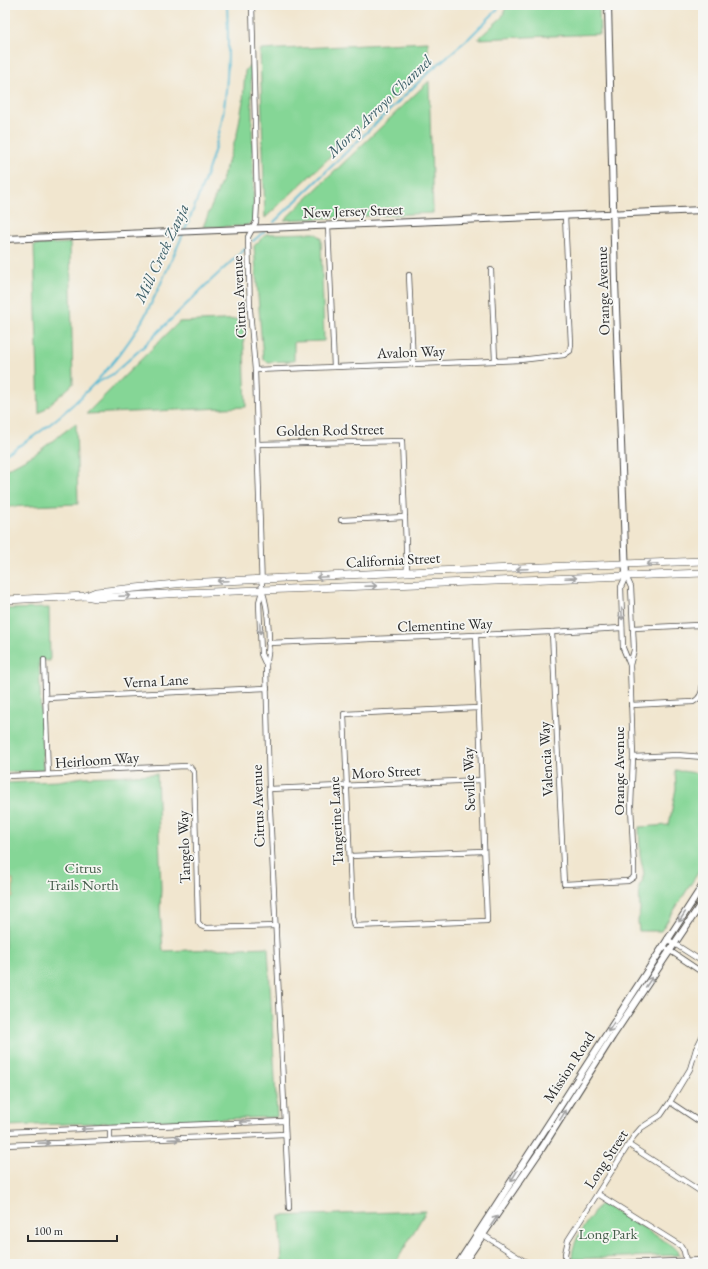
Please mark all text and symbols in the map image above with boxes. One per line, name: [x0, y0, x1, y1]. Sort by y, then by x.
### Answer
water label: Morey Arroyo Channel: [321, 50, 437, 163]
street label: New Jersey Street: [303, 199, 404, 222]
water label: Mill Creek Zanja: [129, 200, 194, 307]
street label: Orange Avenue: [591, 246, 614, 336]
street label: Citrus Avenue: [227, 255, 250, 339]
street label: Avalon Way: [376, 341, 446, 362]
street label: Golden Rod Street: [276, 419, 384, 440]
street label: California Street: [345, 548, 441, 571]
one-way arrow: [646, 560, 659, 567]
one-way arrow: [516, 565, 529, 572]
one-way arrow: [316, 573, 329, 580]
one-way arrow: [564, 574, 577, 582]
one-way arrow: [217, 578, 230, 585]
one-way arrow: [364, 582, 377, 590]
one-way arrow: [118, 593, 131, 600]
one-way arrow: [618, 607, 626, 620]
street label: Clementine Way: [397, 613, 493, 636]
one-way arrow: [256, 621, 264, 634]
street label: Verna Lane: [123, 669, 189, 692]
street label: Valencia Way: [534, 720, 557, 797]
street label: Orange Avenue: [609, 726, 628, 815]
street label: Seville Way: [458, 746, 479, 811]
street label: Heirloom Way: [54, 747, 140, 772]
street label: Moro Street: [351, 760, 421, 783]
street label: Citrus Avenue: [247, 764, 268, 848]
street label: Tangerine Lane: [324, 776, 347, 866]
street label: Tangelo Way: [173, 810, 194, 884]
park label: Citrus Trails North: [47, 858, 119, 894]
one-way arrow: [677, 911, 685, 923]
one-way arrow: [645, 977, 653, 988]
one-way arrow: [607, 1021, 615, 1033]
street label: Mission Road: [539, 1028, 599, 1106]
one-way arrow: [559, 1110, 567, 1121]
one-way arrow: [239, 1119, 252, 1126]
one-way arrow: [81, 1125, 94, 1133]
street label: Long Street: [579, 1125, 632, 1192]
one-way arrow: [167, 1135, 180, 1142]
one-way arrow: [37, 1139, 50, 1147]
one-way arrow: [510, 1170, 518, 1181]
one-way arrow: [490, 1215, 498, 1226]
scale bar: [28, 1217, 117, 1243]
text: 100 m: [34, 1223, 64, 1239]
park label: Long Park: [578, 1224, 639, 1243]

